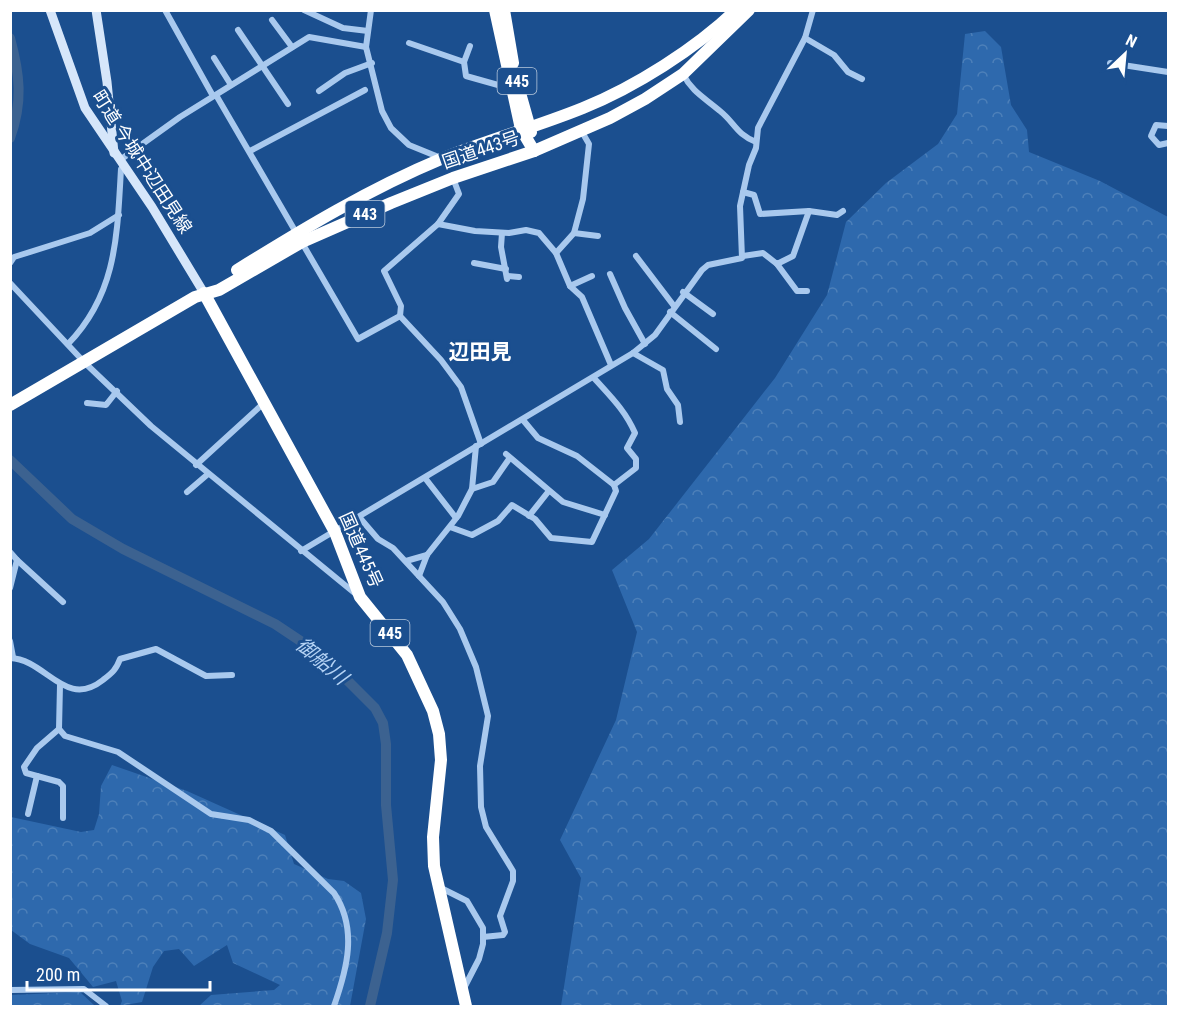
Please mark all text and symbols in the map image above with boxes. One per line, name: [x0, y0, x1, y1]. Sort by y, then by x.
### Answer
north arrow: [1095, 24, 1155, 84]
text: N: [1123, 30, 1140, 52]
road number: 445: [498, 68, 536, 94]
street label: 町道 今城中辺田見線: [88, 86, 196, 237]
street label: 国道443号: [439, 126, 522, 173]
road number: 443: [346, 201, 385, 227]
district label: 辺田見: [449, 340, 512, 364]
street label: 国道445号: [335, 509, 387, 591]
road number: 445: [370, 620, 410, 646]
water label: 御船川: [291, 633, 354, 691]
scale bar: [27, 954, 210, 992]
text: 200 m: [36, 964, 80, 985]

